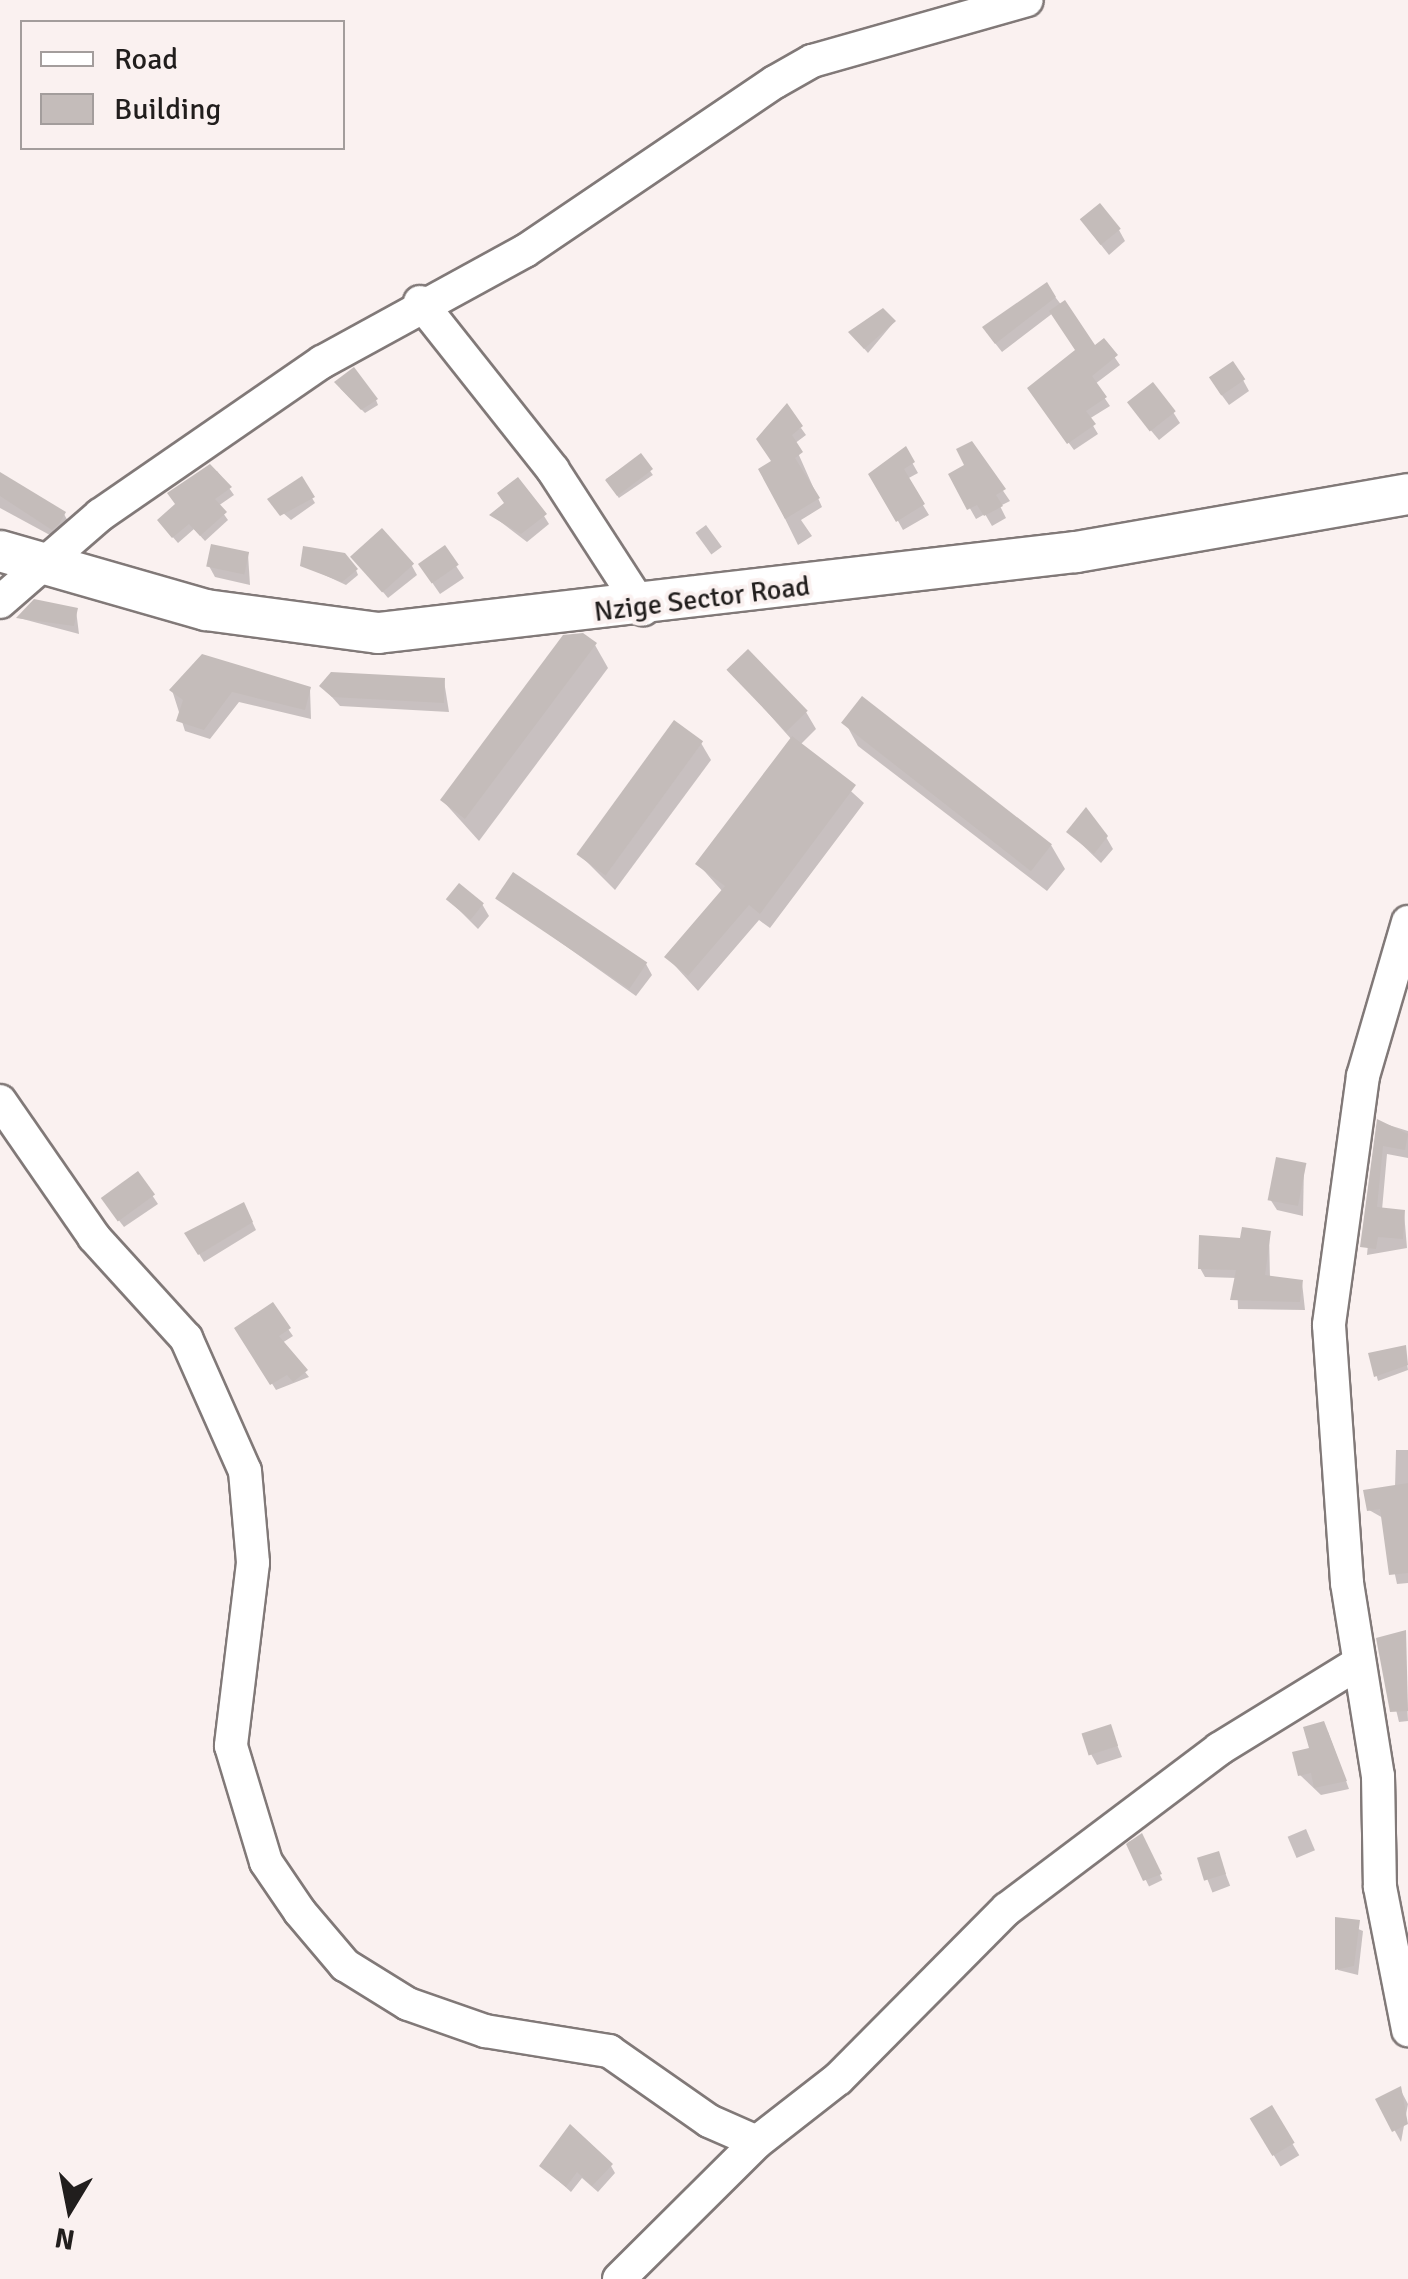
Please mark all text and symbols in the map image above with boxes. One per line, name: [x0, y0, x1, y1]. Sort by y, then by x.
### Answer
legend: [20, 20, 345, 150]
text: Road: [114, 41, 178, 78]
text: Building: [114, 91, 221, 128]
street label: Nzige Sector Road: [592, 569, 812, 629]
north arrow: [20, 2159, 120, 2259]
text: N: [52, 2220, 77, 2257]

